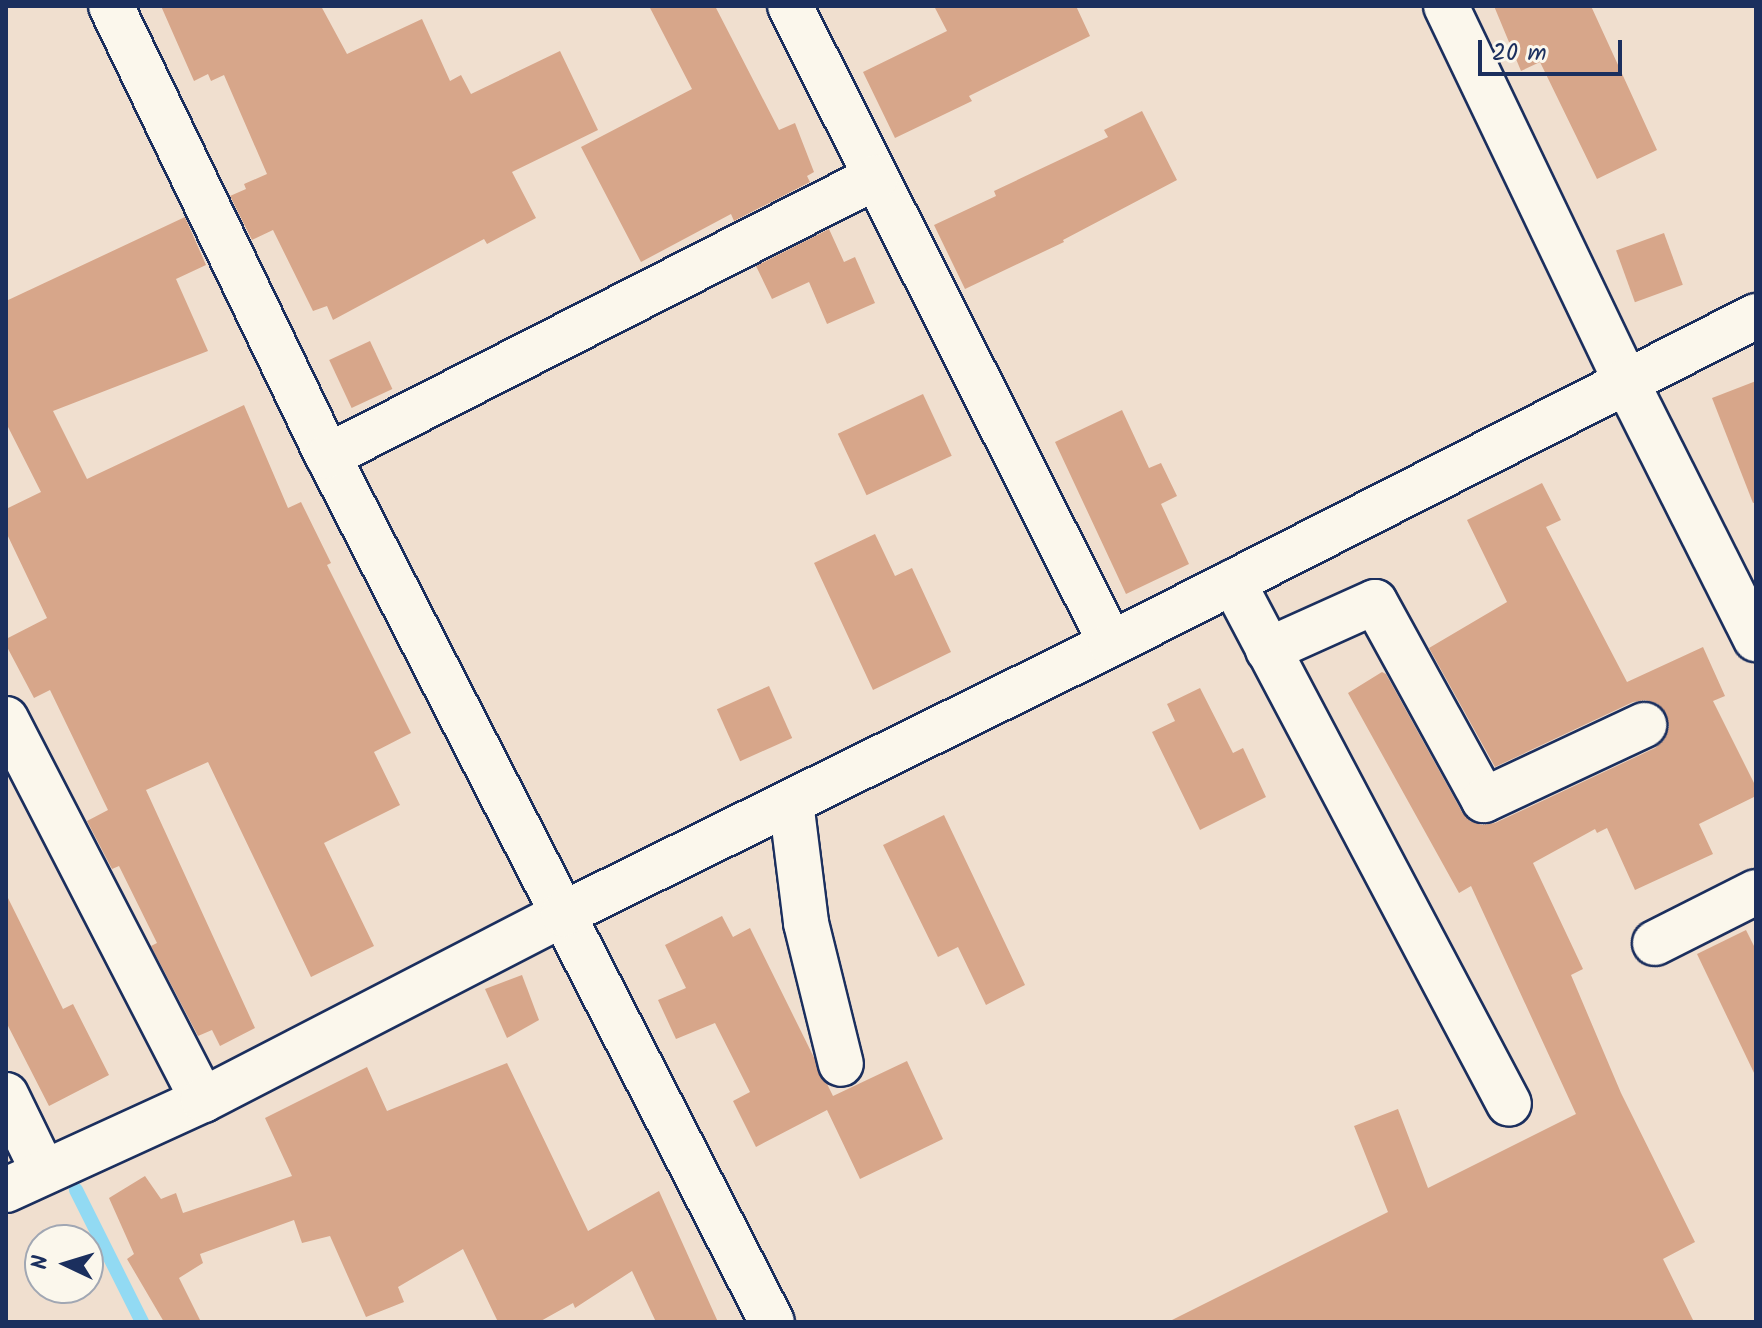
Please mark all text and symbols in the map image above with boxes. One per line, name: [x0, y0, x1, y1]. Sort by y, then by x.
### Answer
scale bar: [1482, 24, 1626, 74]
text: 20 m: [1492, 34, 1547, 73]
north arrow: [24, 1224, 104, 1304]
text: N: [24, 1254, 59, 1271]

